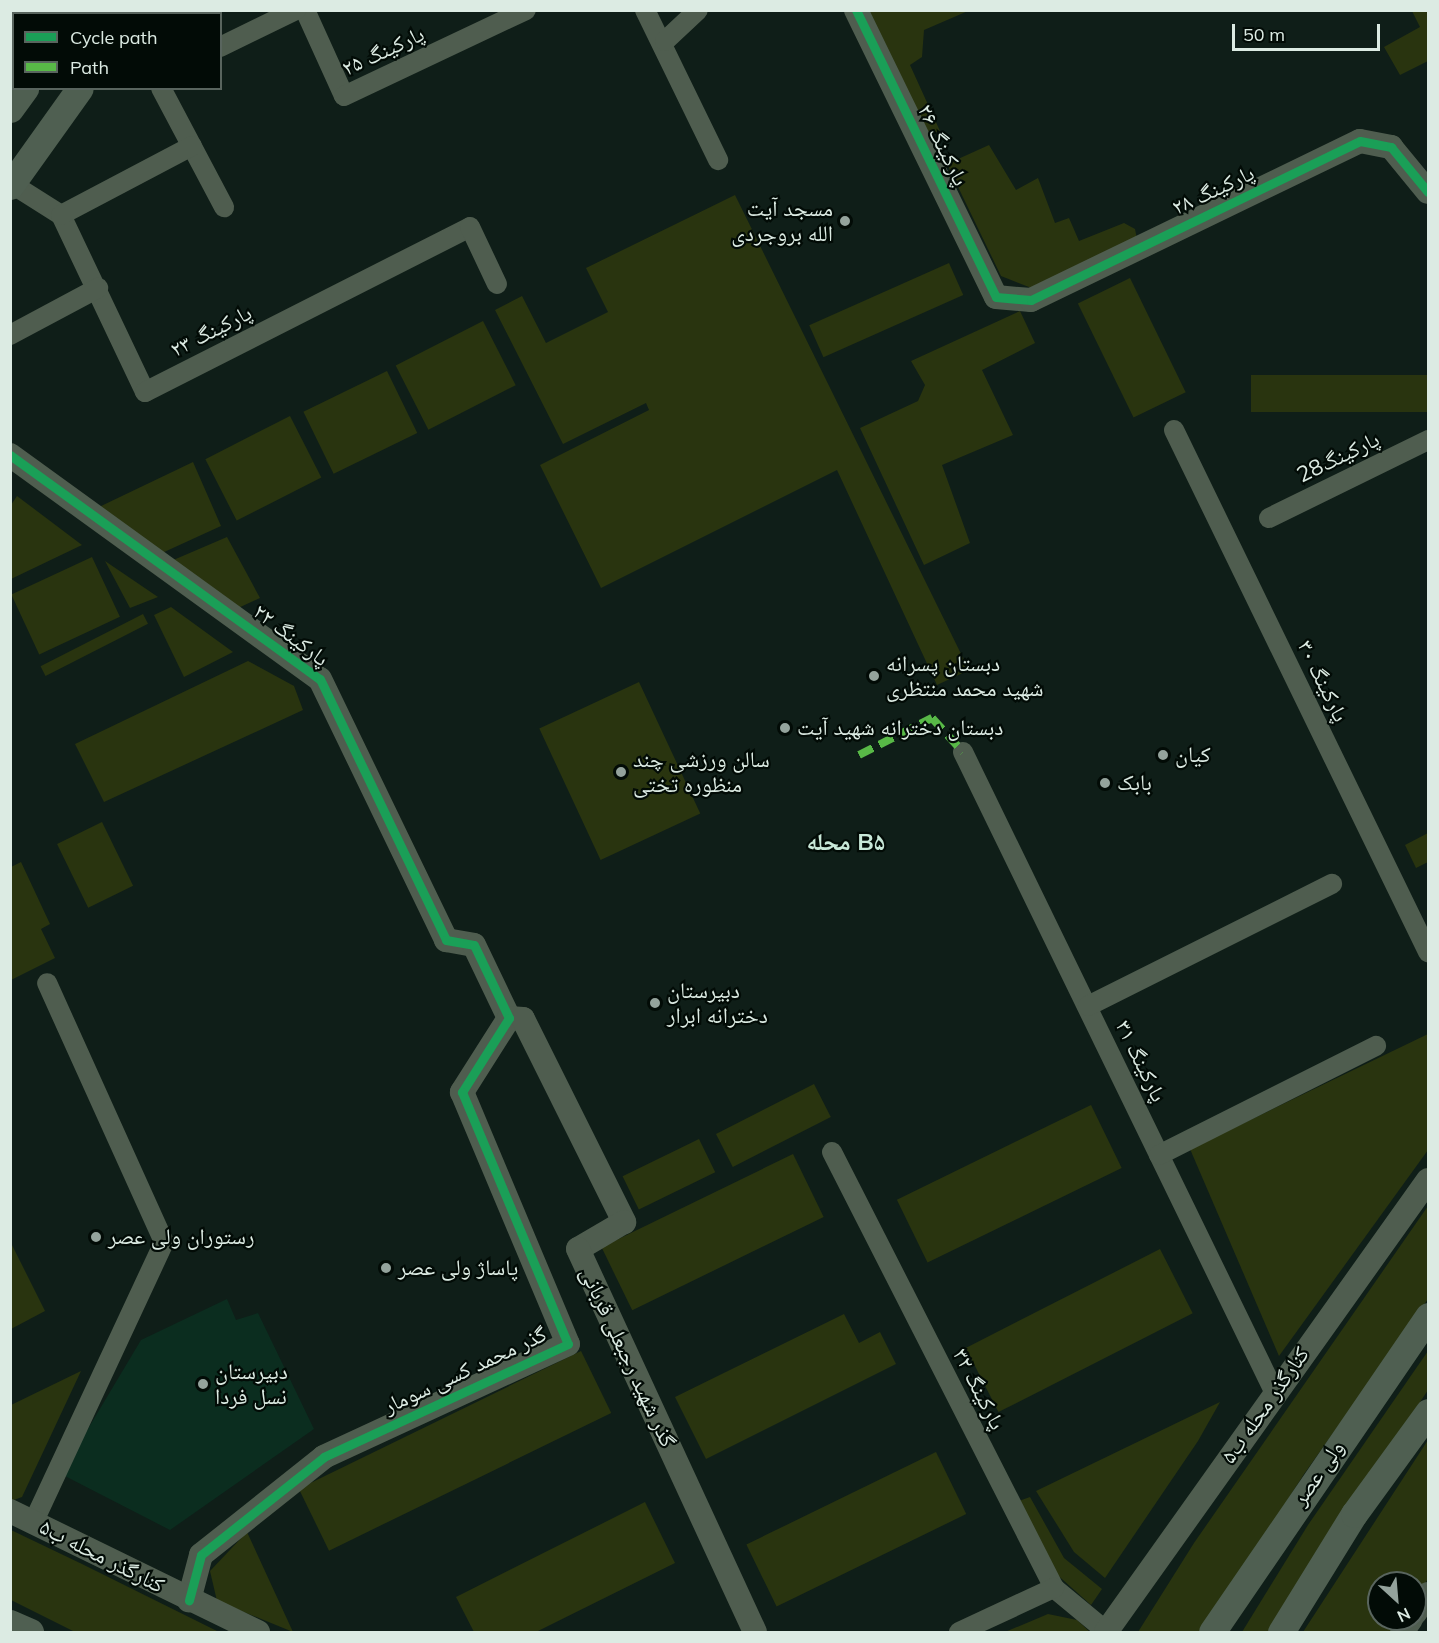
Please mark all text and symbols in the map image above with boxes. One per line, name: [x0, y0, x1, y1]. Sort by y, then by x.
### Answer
legend: [12, 12, 222, 90]
scale bar: [1235, 12, 1384, 50]
street label: پارکینگ ۲۵: [338, 21, 428, 81]
text: 50 m: [1243, 23, 1285, 46]
text: Cycle path: [70, 26, 157, 49]
text: Path: [70, 56, 109, 79]
street label: پارکینگ ۲۶: [912, 100, 974, 190]
street label: پارکینگ ۲۸: [1168, 160, 1258, 220]
place label: مسجد آیت الله بروجردی: [731, 195, 833, 246]
marker: مسجد آیت الله بروجردی: [838, 214, 852, 228]
street label: پارکینگ ۲۳: [166, 299, 256, 363]
street label: پارکینگ28: [1292, 426, 1384, 488]
street label: پارکینگ ۲۲: [248, 598, 334, 672]
street label: پارکینگ ۳۰: [1292, 636, 1354, 726]
place label: دبستان پسرانه شهید محمد منتظری: [886, 650, 1044, 702]
marker: دبستان پسرانه شهید محمد منتظری: [867, 669, 881, 683]
place label: دبستان دخترانه شهید آیت: [797, 715, 1003, 741]
marker: دبستان دخترانه شهید آیت: [778, 721, 792, 735]
place label: کیان: [1175, 742, 1211, 768]
place label: سالن ورزشی چند منظوره تختی: [633, 746, 770, 798]
marker: کیان: [1156, 748, 1170, 762]
marker: سالن ورزشی چند منظوره تختی: [614, 765, 628, 779]
place label: بابک: [1117, 770, 1152, 796]
marker: بابک: [1098, 776, 1112, 790]
district label: محله B۵: [806, 828, 886, 856]
place label: دبیرستان دخترانه ابرار: [667, 977, 768, 1028]
marker: دبیرستان دخترانه ابرار: [648, 996, 662, 1010]
street label: پارکینگ ۳۱: [1110, 1016, 1172, 1106]
place label: رستوران ولی عصر: [108, 1224, 254, 1250]
marker: رستوران ولی عصر: [89, 1230, 103, 1244]
place label: پاساژ ولی عصر: [398, 1255, 518, 1281]
marker: پاساژ ولی عصر: [379, 1261, 393, 1275]
street label: گذر شهید رجبعلی قربانی: [575, 1263, 681, 1451]
street label: گذر محمد کسی سومار: [379, 1321, 551, 1419]
street label: کنارگذر محله ب۵: [1215, 1342, 1315, 1468]
street label: پارکینگ ۳۲: [947, 1344, 1011, 1434]
place label: دبیرستان نسل فردا: [215, 1358, 288, 1410]
marker: دبیرستان نسل فردا: [196, 1377, 210, 1391]
street label: ولی عصر: [1286, 1436, 1350, 1510]
street label: کنارگذر محله ب۵: [35, 1513, 169, 1599]
north arrow: [1367, 1571, 1427, 1631]
text: N: [1394, 1604, 1414, 1627]

